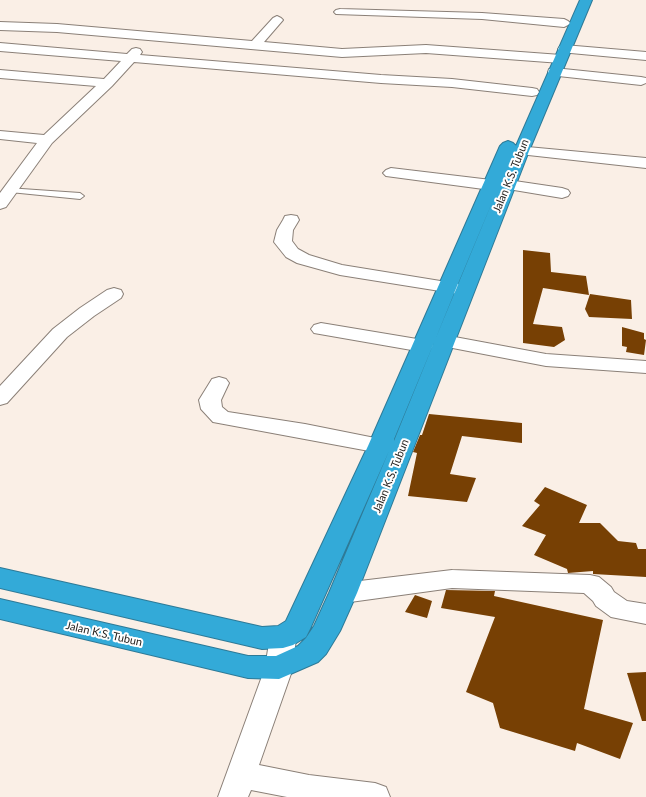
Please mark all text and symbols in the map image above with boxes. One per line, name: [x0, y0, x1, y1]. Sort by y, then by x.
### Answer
street label: Jalan K.S. Tubun: [490, 137, 532, 215]
street label: Jalan K.S. Tubun: [370, 437, 412, 515]
street label: Jalan K.S. Tubun: [64, 619, 144, 649]

